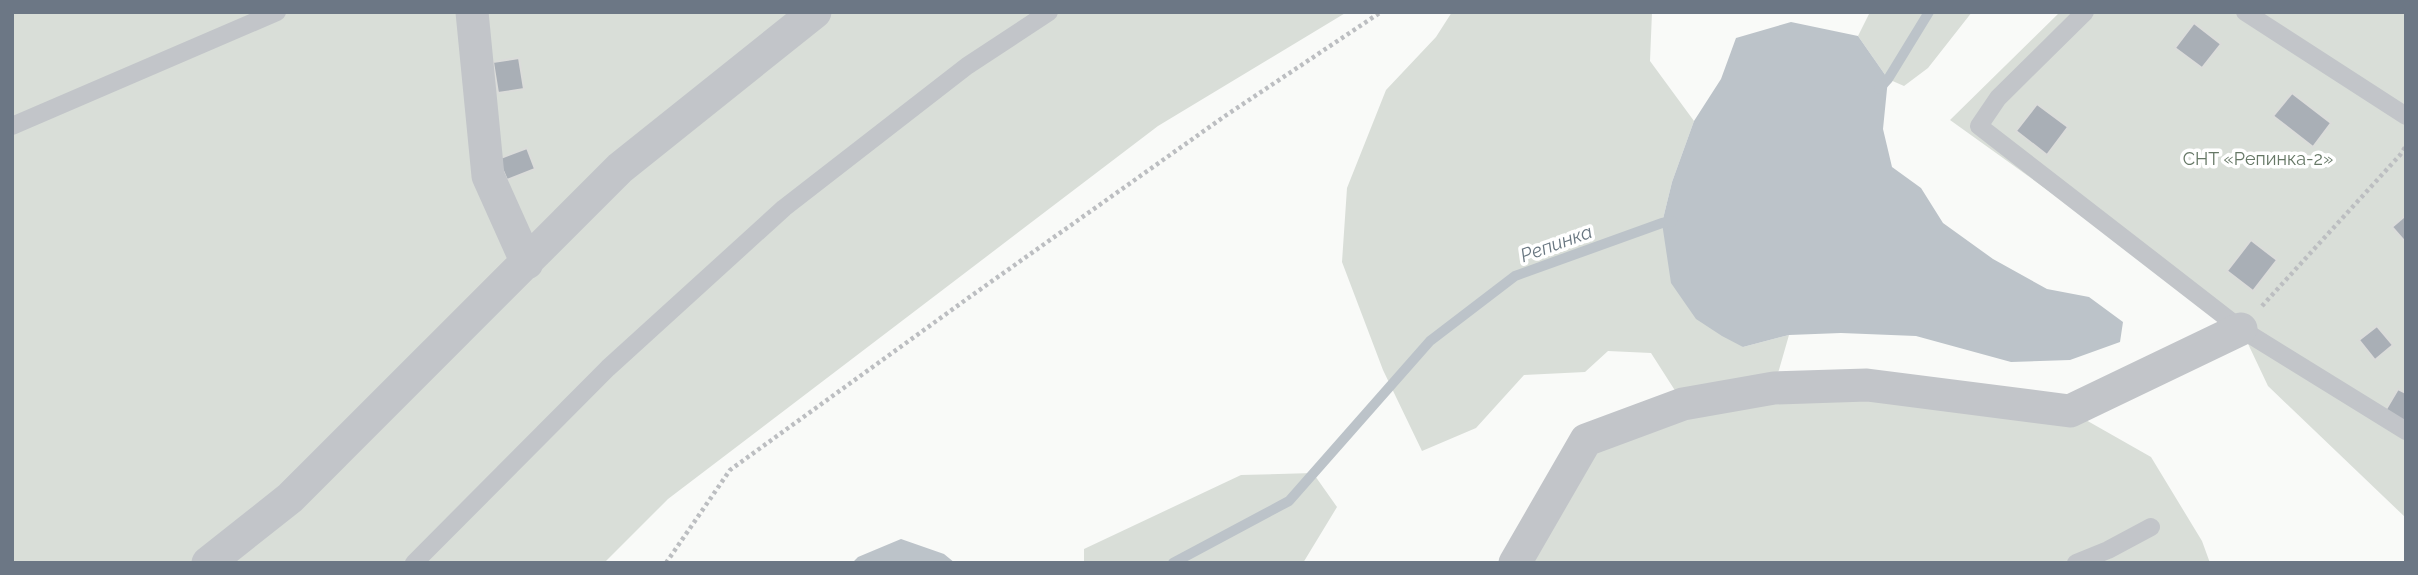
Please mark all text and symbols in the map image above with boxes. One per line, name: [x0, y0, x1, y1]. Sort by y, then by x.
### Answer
park label: СНТ «Репинка-2»: [2183, 148, 2333, 169]
water label: Репинка: [1517, 220, 1595, 266]

